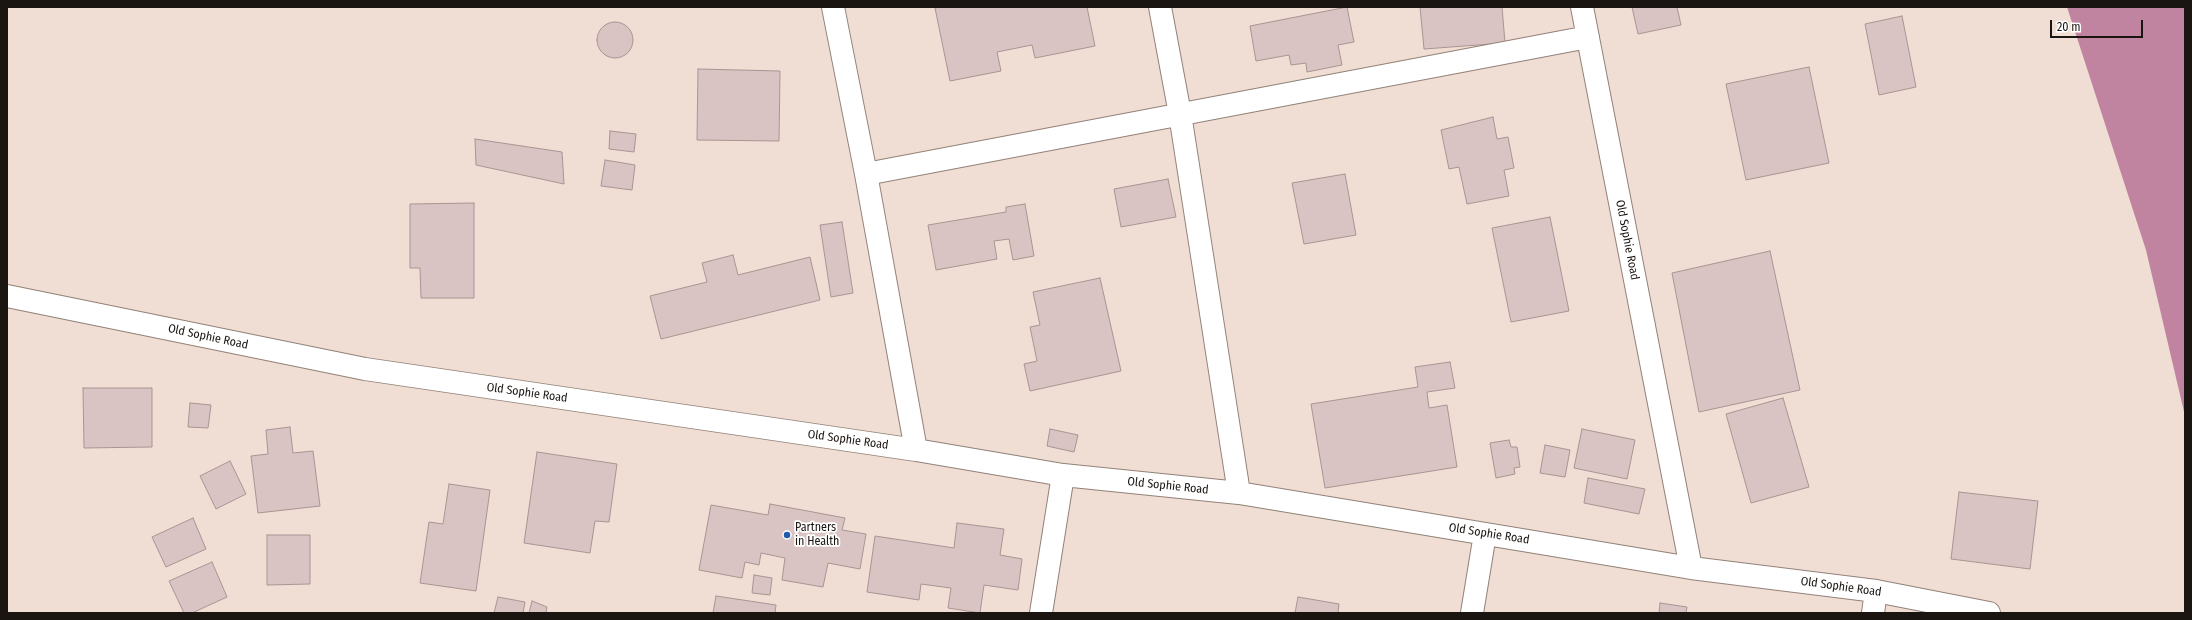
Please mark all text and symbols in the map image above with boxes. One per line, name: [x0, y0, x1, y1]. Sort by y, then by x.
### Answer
scale bar: [2052, 12, 2145, 38]
text: 20 m: [2057, 20, 2081, 34]
street label: Old Sophie Road: [1612, 199, 1642, 281]
street label: Old Sophie Road: [167, 321, 249, 353]
street label: Old Sophie Road: [486, 380, 568, 406]
street label: Old Sophie Road: [807, 427, 889, 453]
street label: Old Sophie Road: [1127, 475, 1209, 497]
place label: Partners in Health: [795, 521, 839, 549]
street label: Old Sophie Road: [1448, 521, 1530, 547]
marker: Partners in Health: [782, 530, 792, 540]
street label: Old Sophie Road: [1800, 574, 1882, 600]

